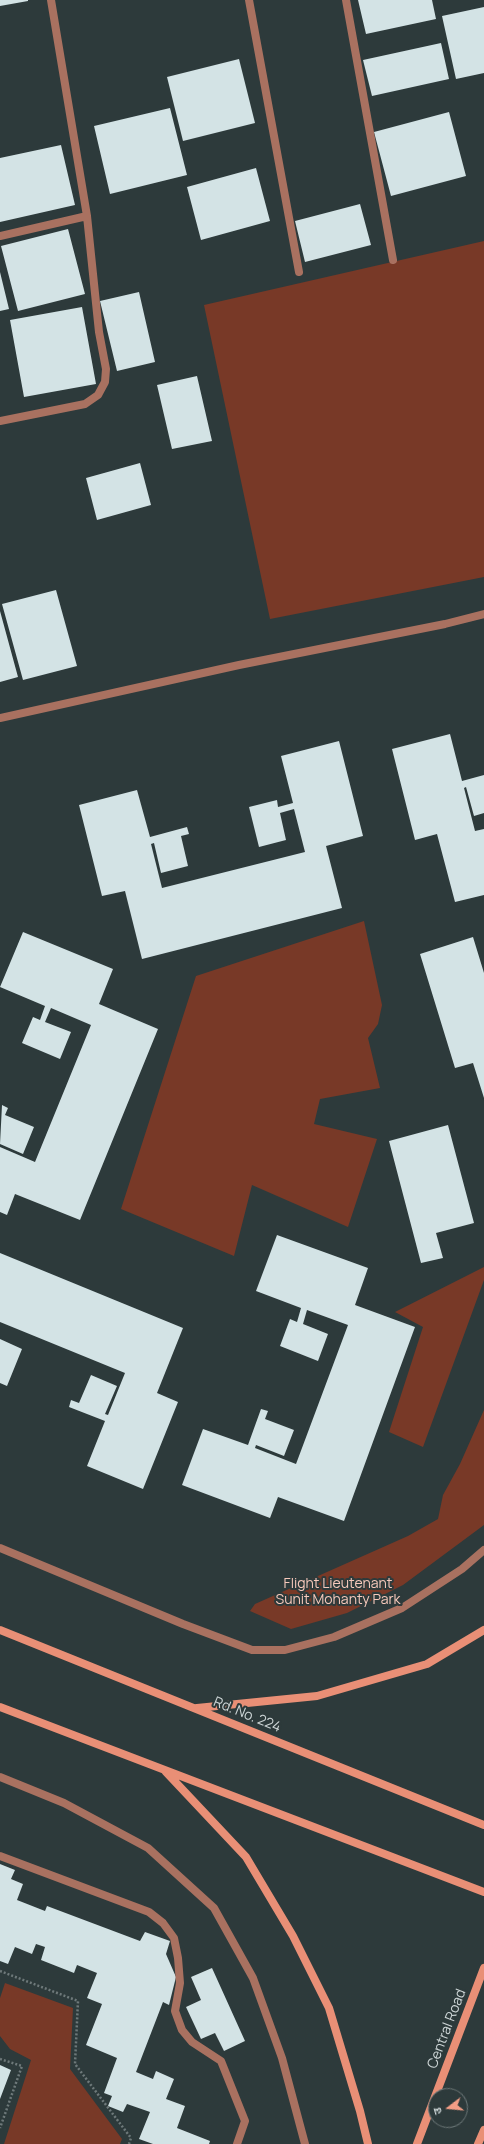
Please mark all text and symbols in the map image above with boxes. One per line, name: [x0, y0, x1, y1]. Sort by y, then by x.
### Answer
park label: Flight Lieutenant Sunit Mohanty Park: [276, 1576, 400, 1608]
street label: Rd. No. 224: [211, 1694, 283, 1736]
street label: Central Road: [424, 1987, 470, 2071]
north arrow: [428, 2088, 468, 2128]
text: उ: [429, 2106, 445, 2116]

